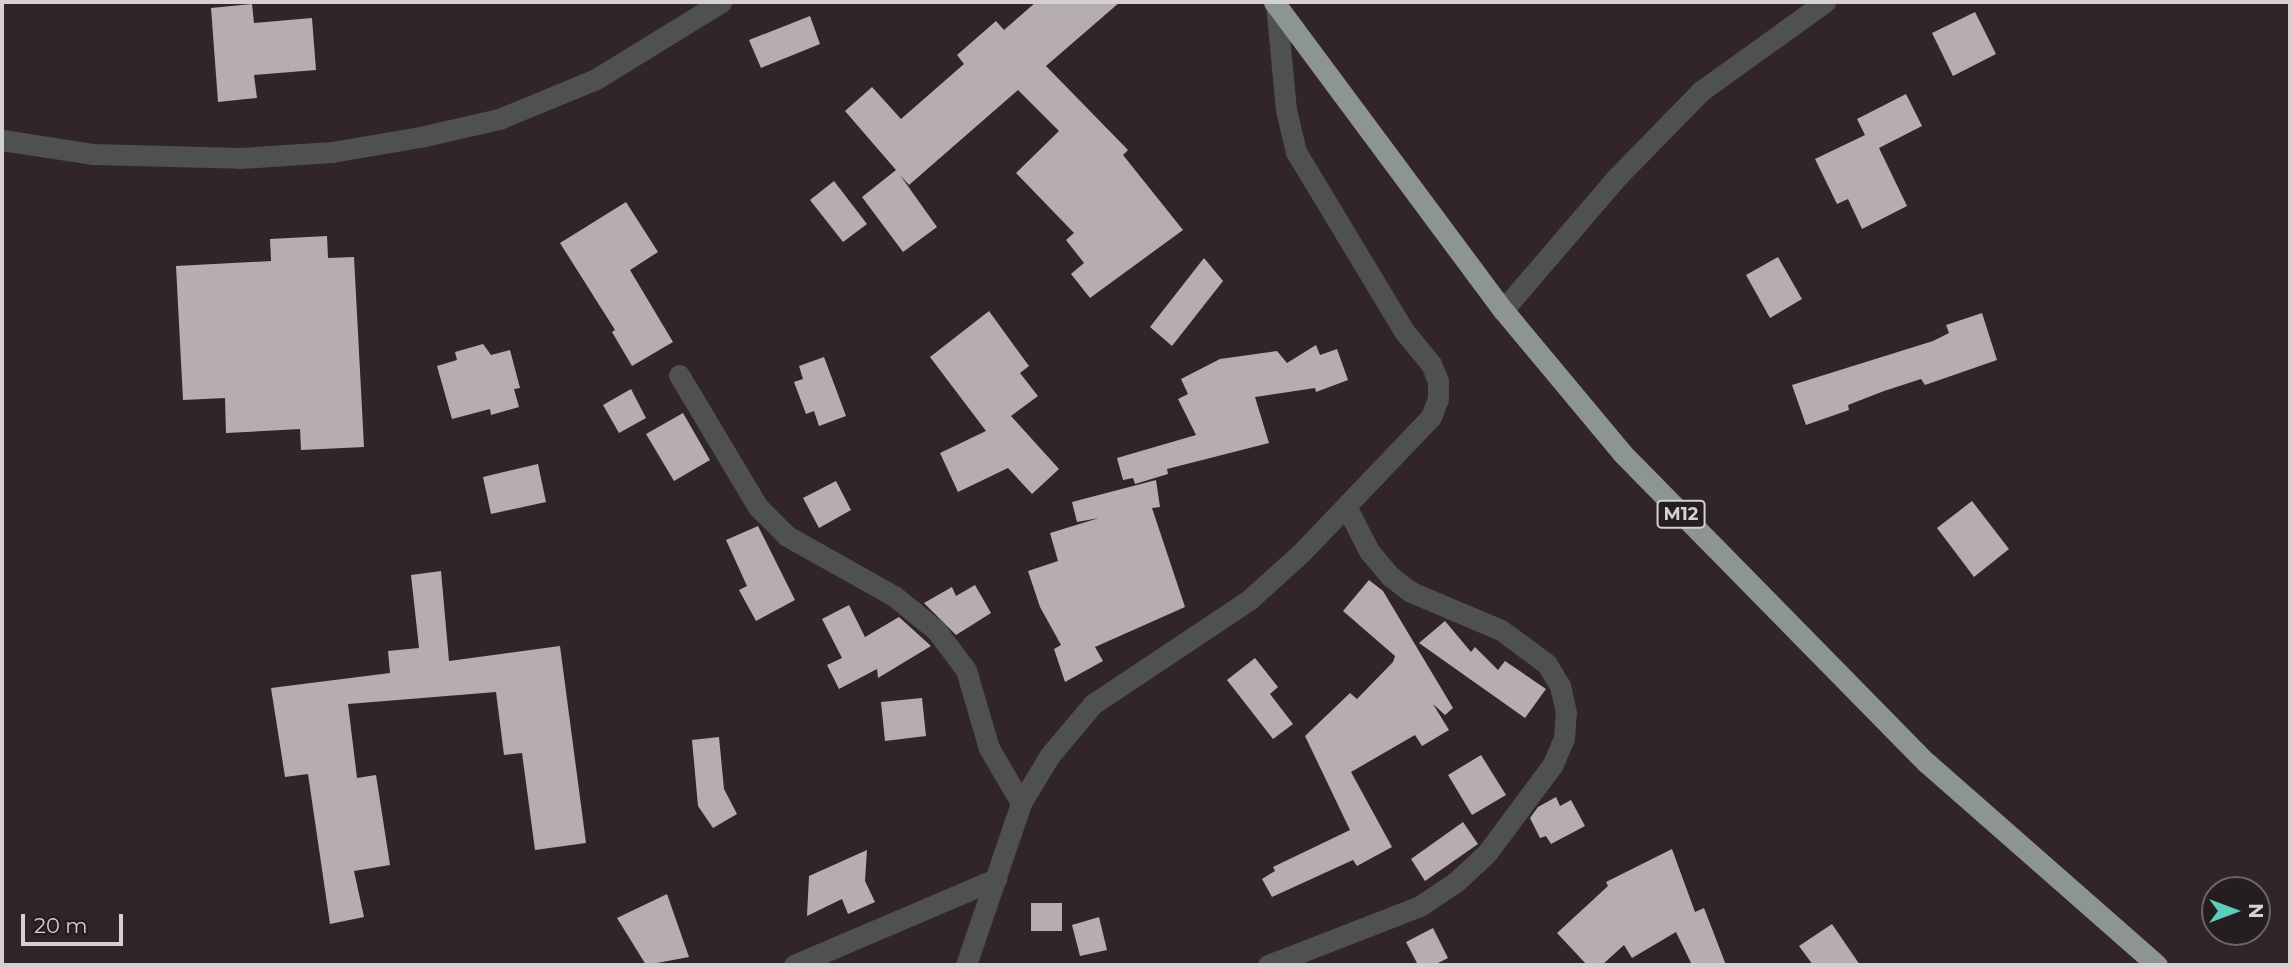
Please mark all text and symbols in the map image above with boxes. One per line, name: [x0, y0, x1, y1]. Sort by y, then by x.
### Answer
road number: M12: [1656, 500, 1706, 528]
north arrow: [2201, 876, 2271, 946]
scale bar: [24, 900, 126, 944]
text: N: [2244, 903, 2267, 919]
text: 20 m: [34, 913, 88, 938]

